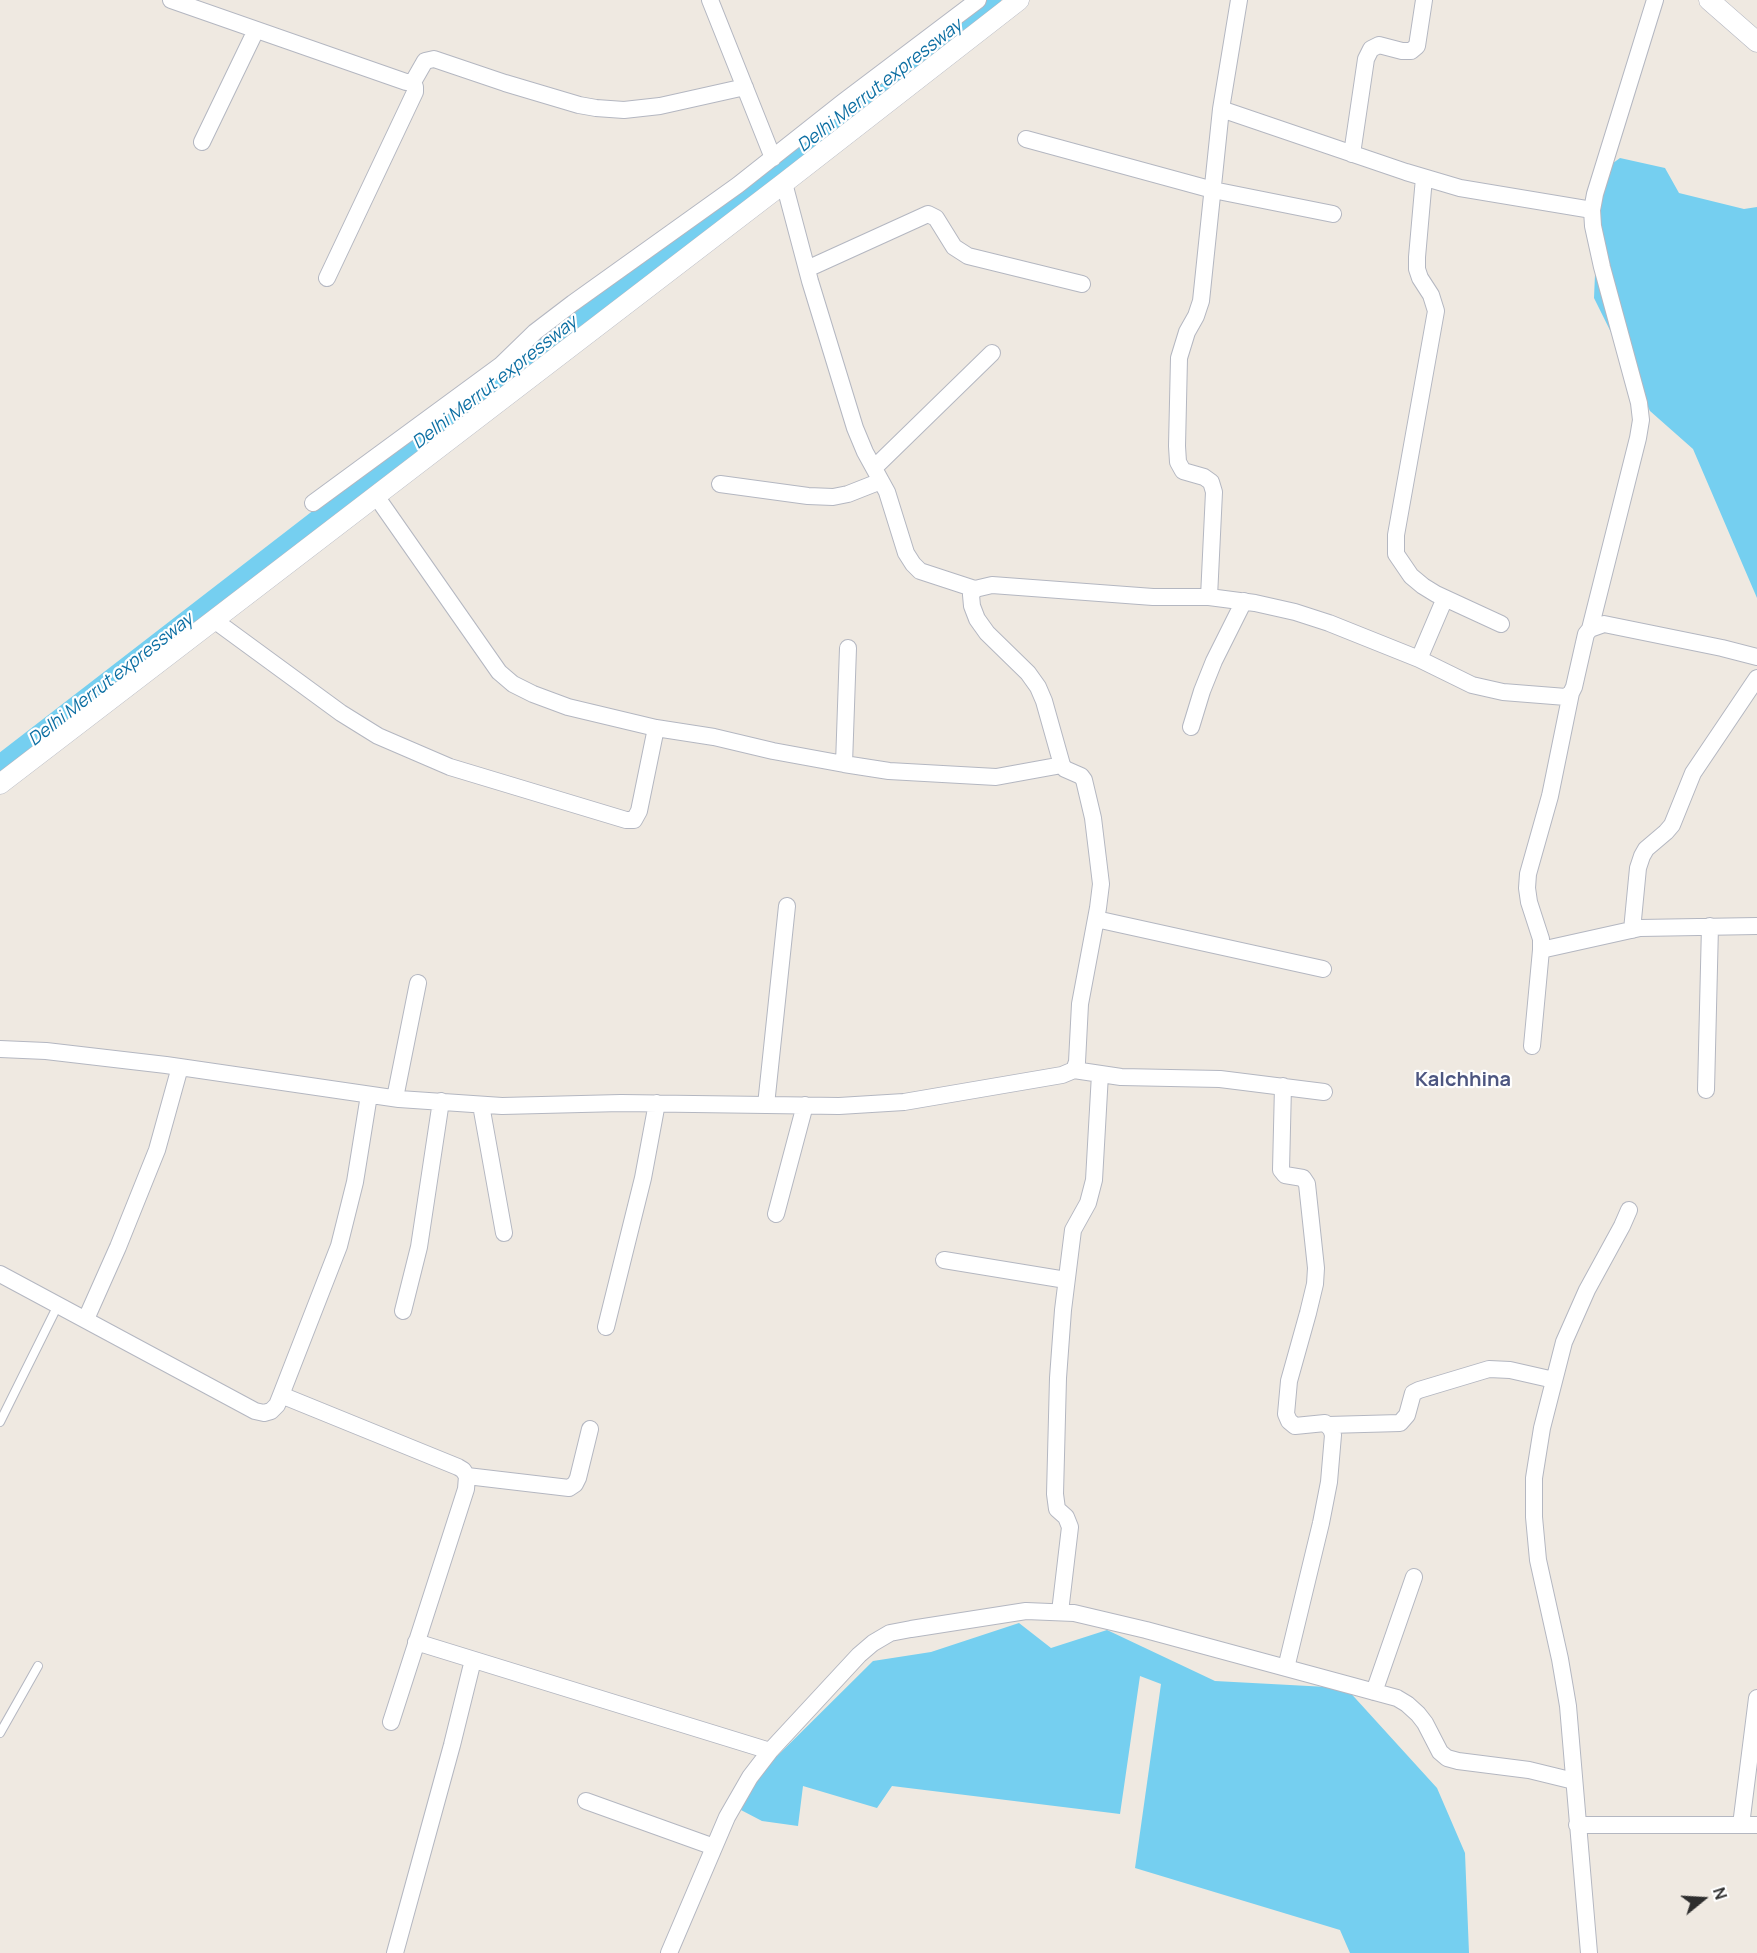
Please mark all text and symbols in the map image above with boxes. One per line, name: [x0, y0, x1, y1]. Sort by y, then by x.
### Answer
water label: Delhi Merrut expressway: [793, 15, 967, 157]
water label: Delhi Merrut expressway: [408, 312, 582, 454]
water label: Delhi Merrut expressway: [24, 609, 198, 751]
district label: Kalchhina: [1415, 1068, 1511, 1092]
north arrow: [1673, 1869, 1733, 1929]
text: N: [1708, 1885, 1732, 1902]

